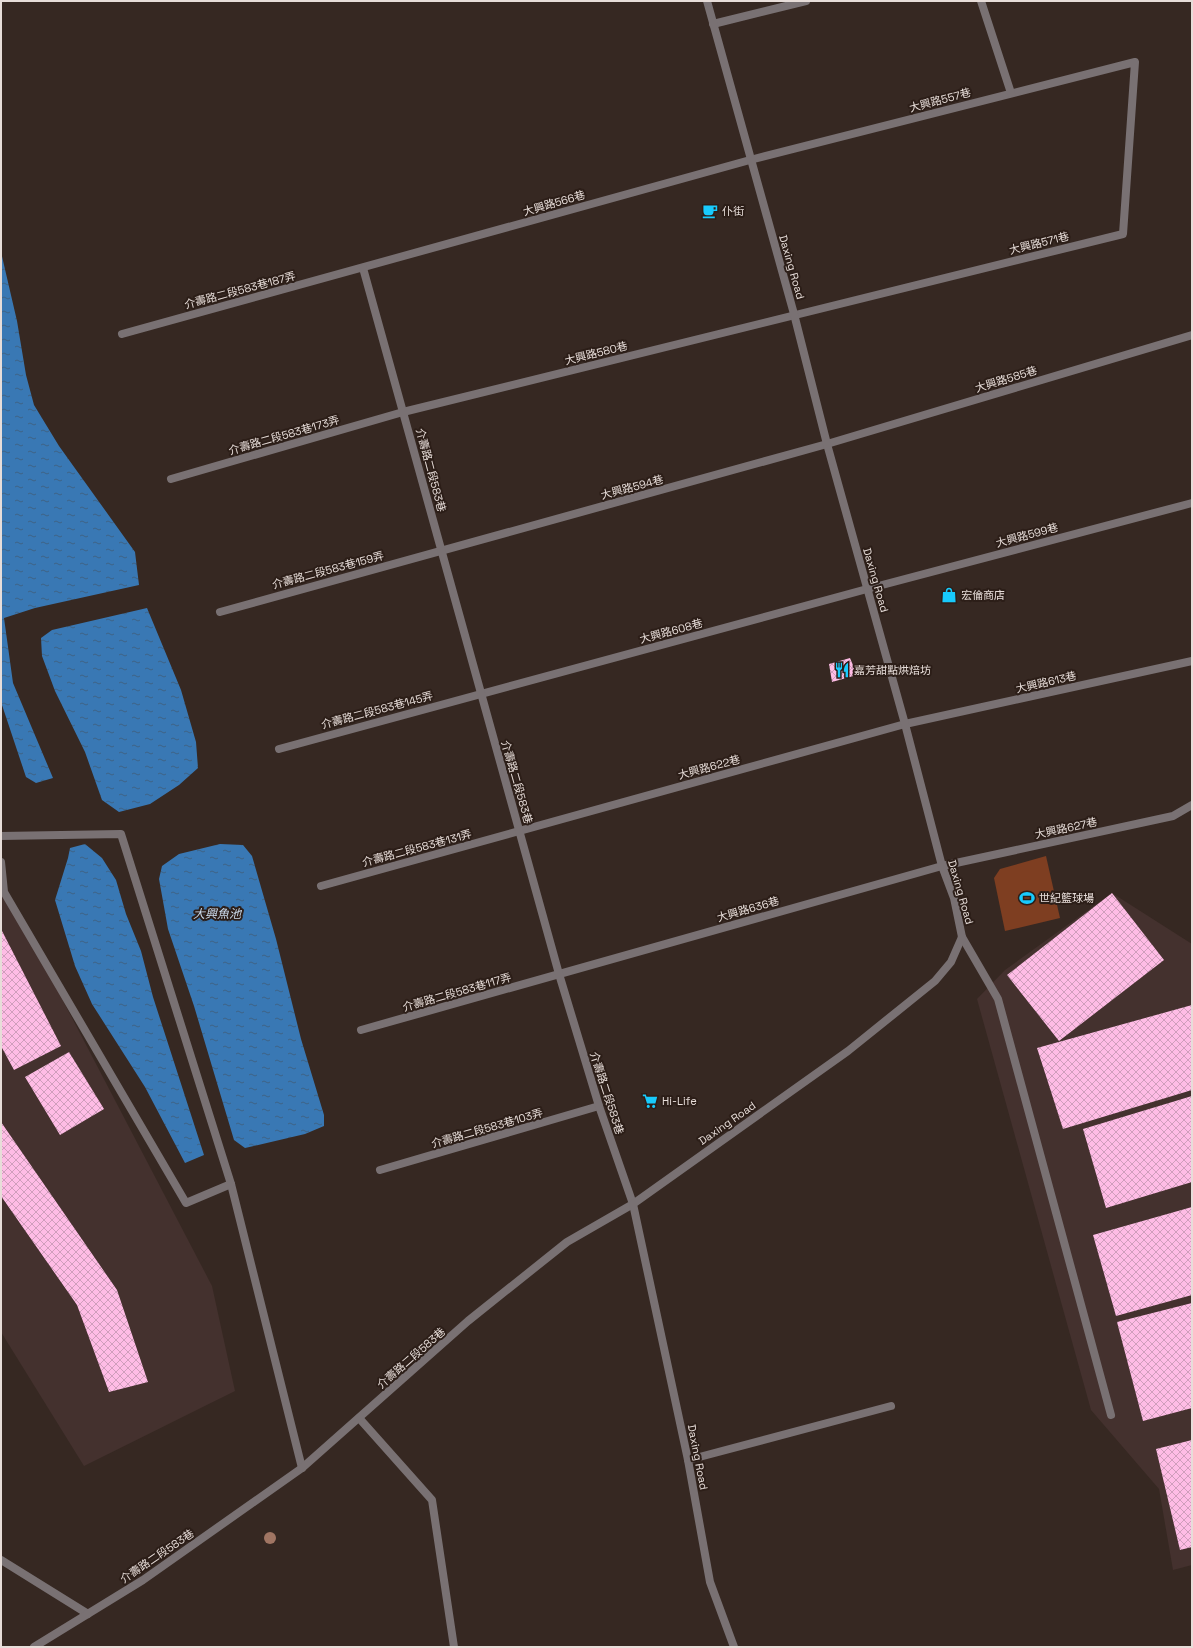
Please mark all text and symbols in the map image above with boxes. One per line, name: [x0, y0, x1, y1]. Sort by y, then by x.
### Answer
street label: 大興路557巷: [908, 85, 972, 115]
street label: 大興路566巷: [521, 187, 587, 219]
cafe icon: 仆街: [701, 202, 719, 220]
place label: 仆街: [722, 204, 744, 218]
street label: 大興路571巷: [1008, 229, 1070, 257]
street label: Daxing Road: [776, 233, 808, 301]
street label: 介壽路二段583巷187弄: [183, 268, 297, 312]
street label: 大興路580巷: [563, 338, 629, 368]
street label: 大興路585巷: [973, 363, 1039, 395]
street label: 介壽路二段583巷173弄: [227, 412, 341, 458]
street label: 介壽路二段583巷: [413, 427, 449, 513]
street label: 大興路594巷: [599, 472, 665, 502]
street label: 大興路599巷: [994, 520, 1060, 550]
street label: Daxing Road: [860, 546, 892, 614]
street label: 介壽路二段583巷159弄: [271, 548, 385, 592]
shop icon: 宏倫商店: [940, 586, 958, 604]
place label: 宏倫商店: [961, 588, 1005, 602]
street label: 大興路608巷: [638, 616, 704, 646]
restaurant icon: 嘉芳甜點烘焙坊: [833, 661, 851, 679]
place label: 嘉芳甜點烘焙坊: [854, 663, 931, 677]
street label: 大興路613巷: [1014, 668, 1078, 696]
street label: 介壽路二段583巷145弄: [320, 688, 434, 732]
street label: 介壽路二段583巷: [498, 739, 536, 825]
street label: 大興路622巷: [676, 752, 742, 782]
street label: 大興路627巷: [1034, 815, 1098, 841]
street label: 介壽路二段583巷131弄: [361, 827, 473, 869]
street label: Daxing Road: [945, 858, 977, 926]
sports icon: 世紀籃球場: [1018, 889, 1036, 907]
place label: 世紀籃球場: [1039, 891, 1094, 905]
street label: 大興路636巷: [715, 893, 781, 925]
water label: 大興魚池: [193, 906, 243, 922]
street label: 介壽路二段583巷117弄: [401, 970, 513, 1014]
street label: 介壽路二段583巷: [587, 1050, 627, 1136]
supermarket icon: Hi-Life: [641, 1092, 659, 1110]
place label: Hi-Life: [662, 1094, 697, 1108]
street label: Daxing Road: [696, 1098, 758, 1148]
street label: 介壽路二段583巷103弄: [430, 1105, 544, 1151]
street label: 介壽路二段583巷: [374, 1324, 448, 1392]
street label: Daxing Road: [685, 1423, 711, 1491]
street label: 介壽路二段583巷: [117, 1526, 197, 1586]

